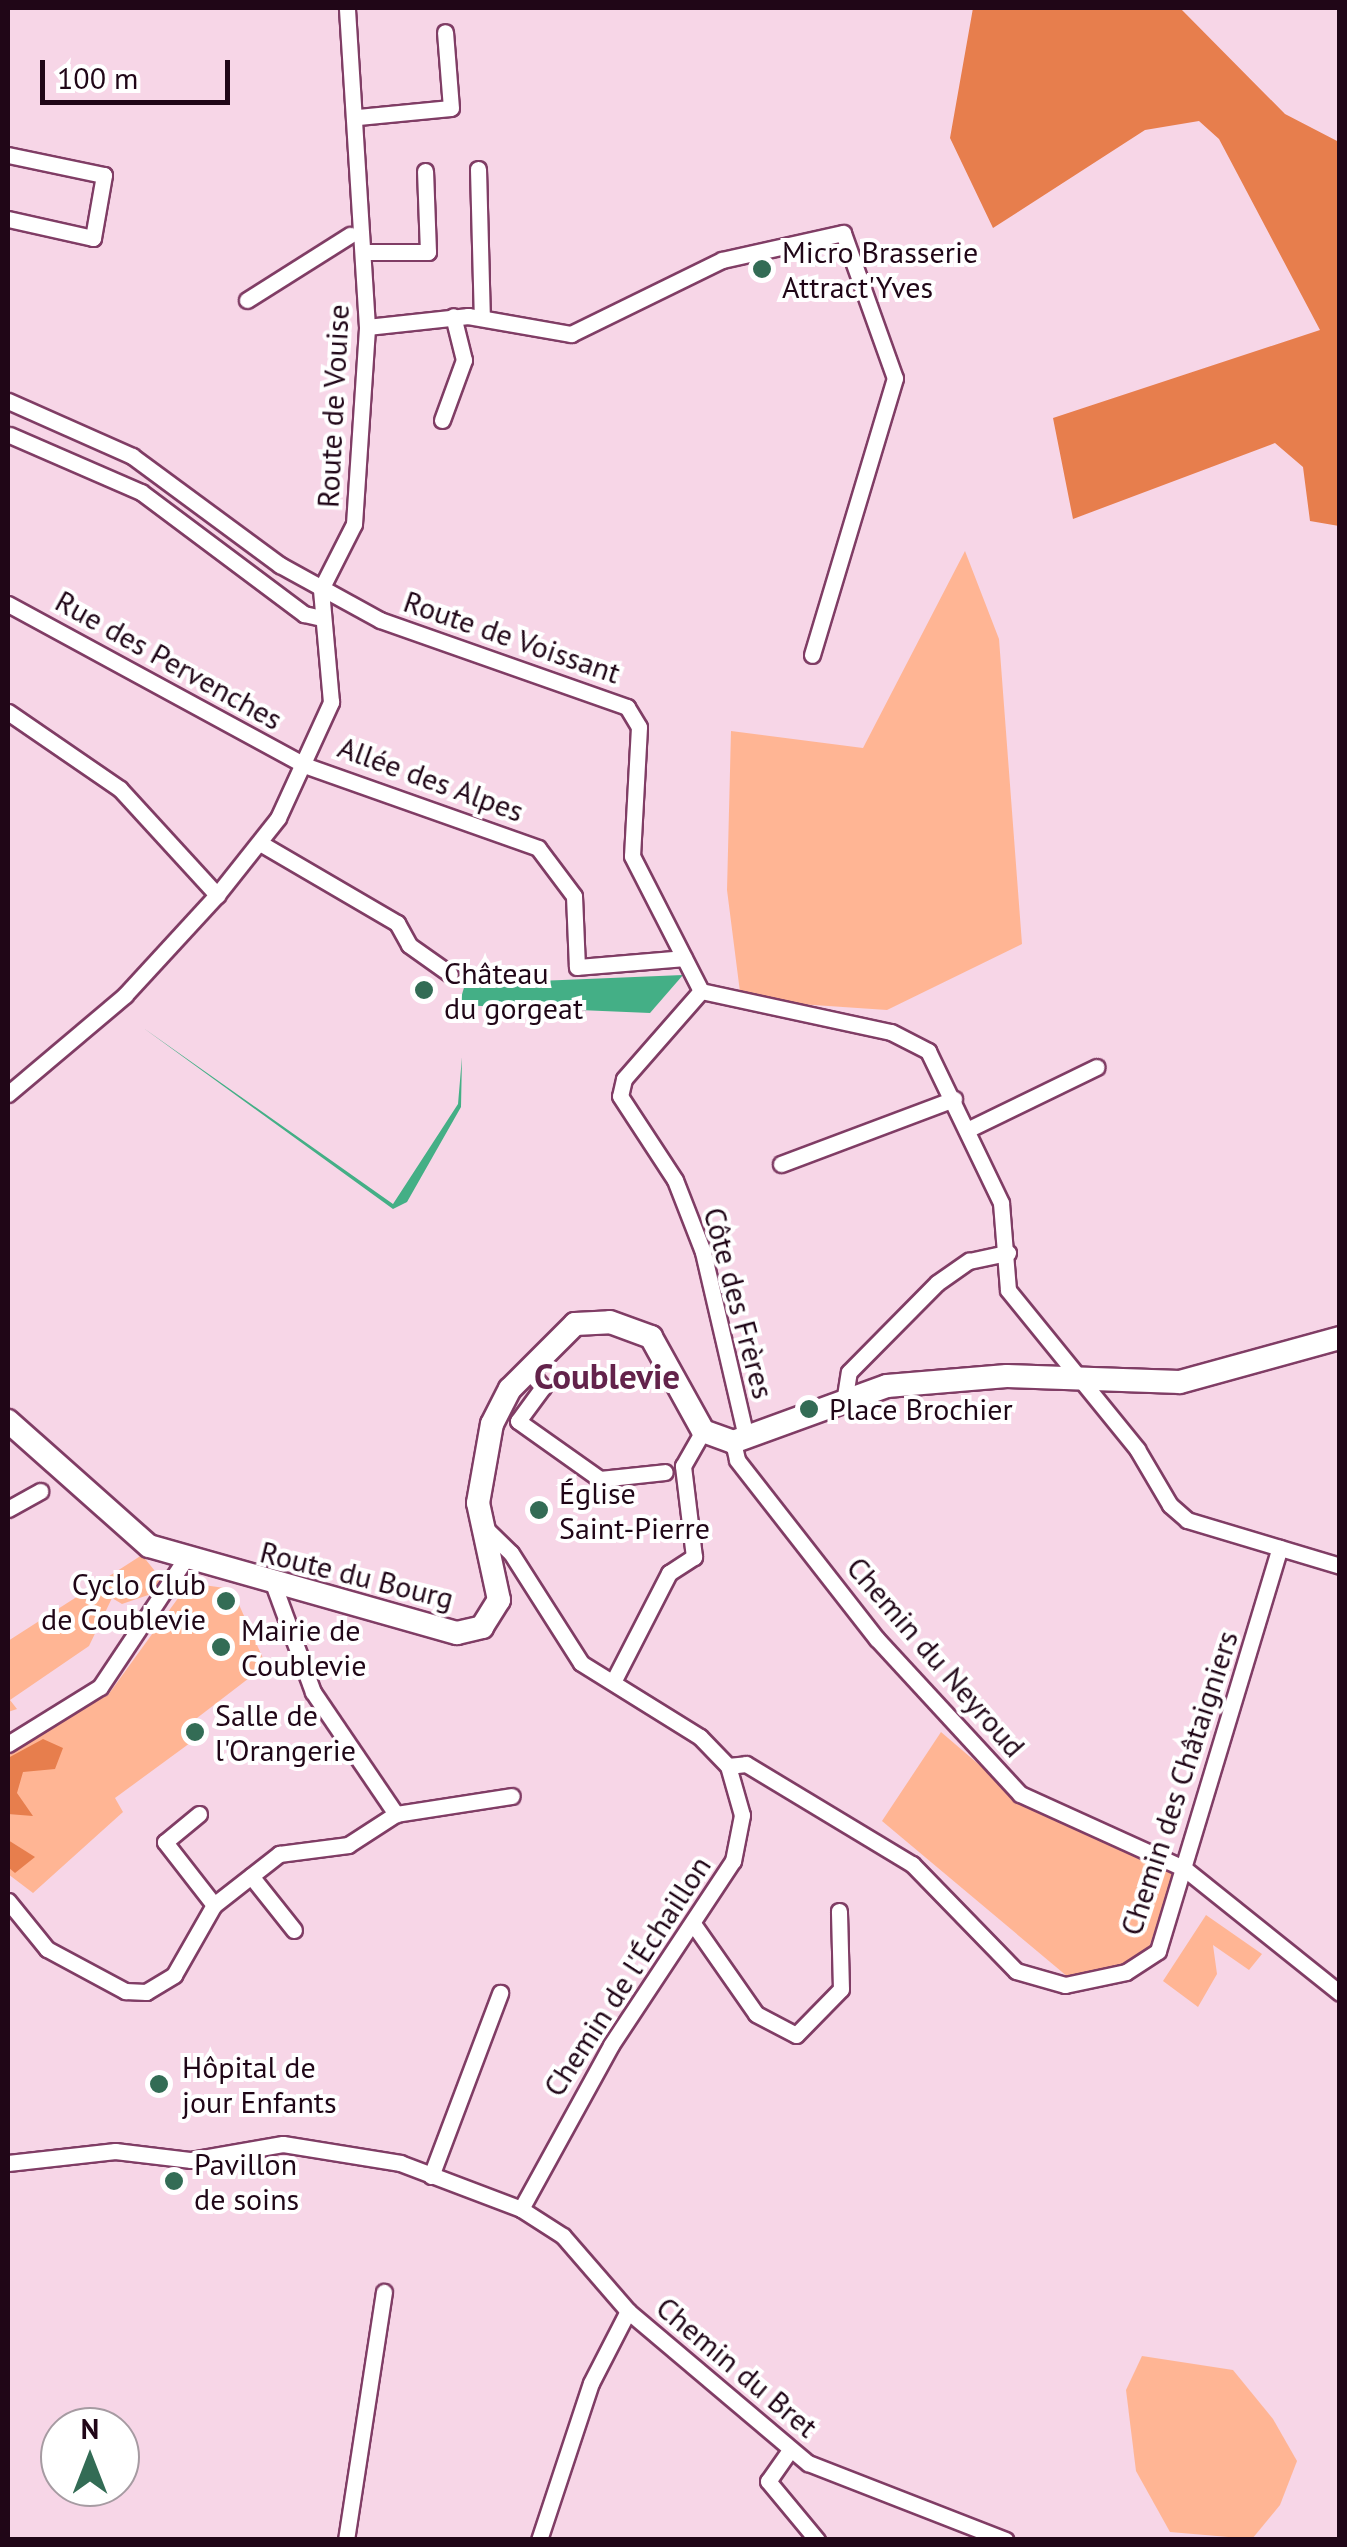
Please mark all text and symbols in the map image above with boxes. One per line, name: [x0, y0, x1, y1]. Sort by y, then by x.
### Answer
scale bar: [45, 40, 235, 102]
text: 100 m: [57, 58, 138, 97]
place label: Micro Brasserie Attract'Yves: [782, 234, 978, 304]
marker: Micro Brasserie Attract'Yves: [751, 258, 773, 280]
street label: Route de Vouise: [310, 303, 356, 509]
street label: Rue des Pervenches: [49, 583, 289, 737]
street label: Route de Voissant: [399, 583, 625, 691]
street label: Allée des Alpes: [333, 729, 529, 829]
place label: Château du gorgeat: [444, 955, 583, 1026]
marker: Château du gorgeat: [413, 979, 435, 1001]
street label: Côte des Frères: [696, 1204, 782, 1402]
district label: Coublevie: [534, 1355, 680, 1397]
place label: Place Brochier: [829, 1391, 1013, 1427]
marker: Place Brochier: [798, 1398, 820, 1420]
place label: Église Saint-Pierre: [559, 1475, 710, 1546]
marker: Église Saint-Pierre: [528, 1499, 550, 1521]
street label: Route du Bourg: [257, 1534, 457, 1616]
street label: Chemin du Neyroud: [839, 1550, 1033, 1764]
place label: Cyclo Club de Coublevie: [41, 1566, 206, 1636]
marker: Cyclo Club de Coublevie: [215, 1590, 237, 1612]
place label: Mairie de Coublevie: [241, 1612, 367, 1682]
street label: Chemin des Châtaigniers: [1113, 1626, 1245, 1940]
marker: Mairie de Coublevie: [210, 1636, 232, 1658]
place label: Salle de l'Orangerie: [215, 1697, 356, 1768]
marker: Salle de l'Orangerie: [184, 1721, 206, 1743]
street label: Chemin de l'Échaillon: [536, 1849, 718, 2103]
place label: Hôpital de jour Enfants: [182, 2049, 337, 2120]
marker: Hôpital de jour Enfants: [146, 2071, 172, 2097]
place label: Pavillon de soins: [194, 2146, 299, 2216]
marker: Pavillon de soins: [163, 2170, 185, 2192]
street label: Chemin du Bret: [649, 2289, 825, 2445]
north arrow: [40, 2407, 140, 2507]
text: N: [81, 2410, 99, 2447]

